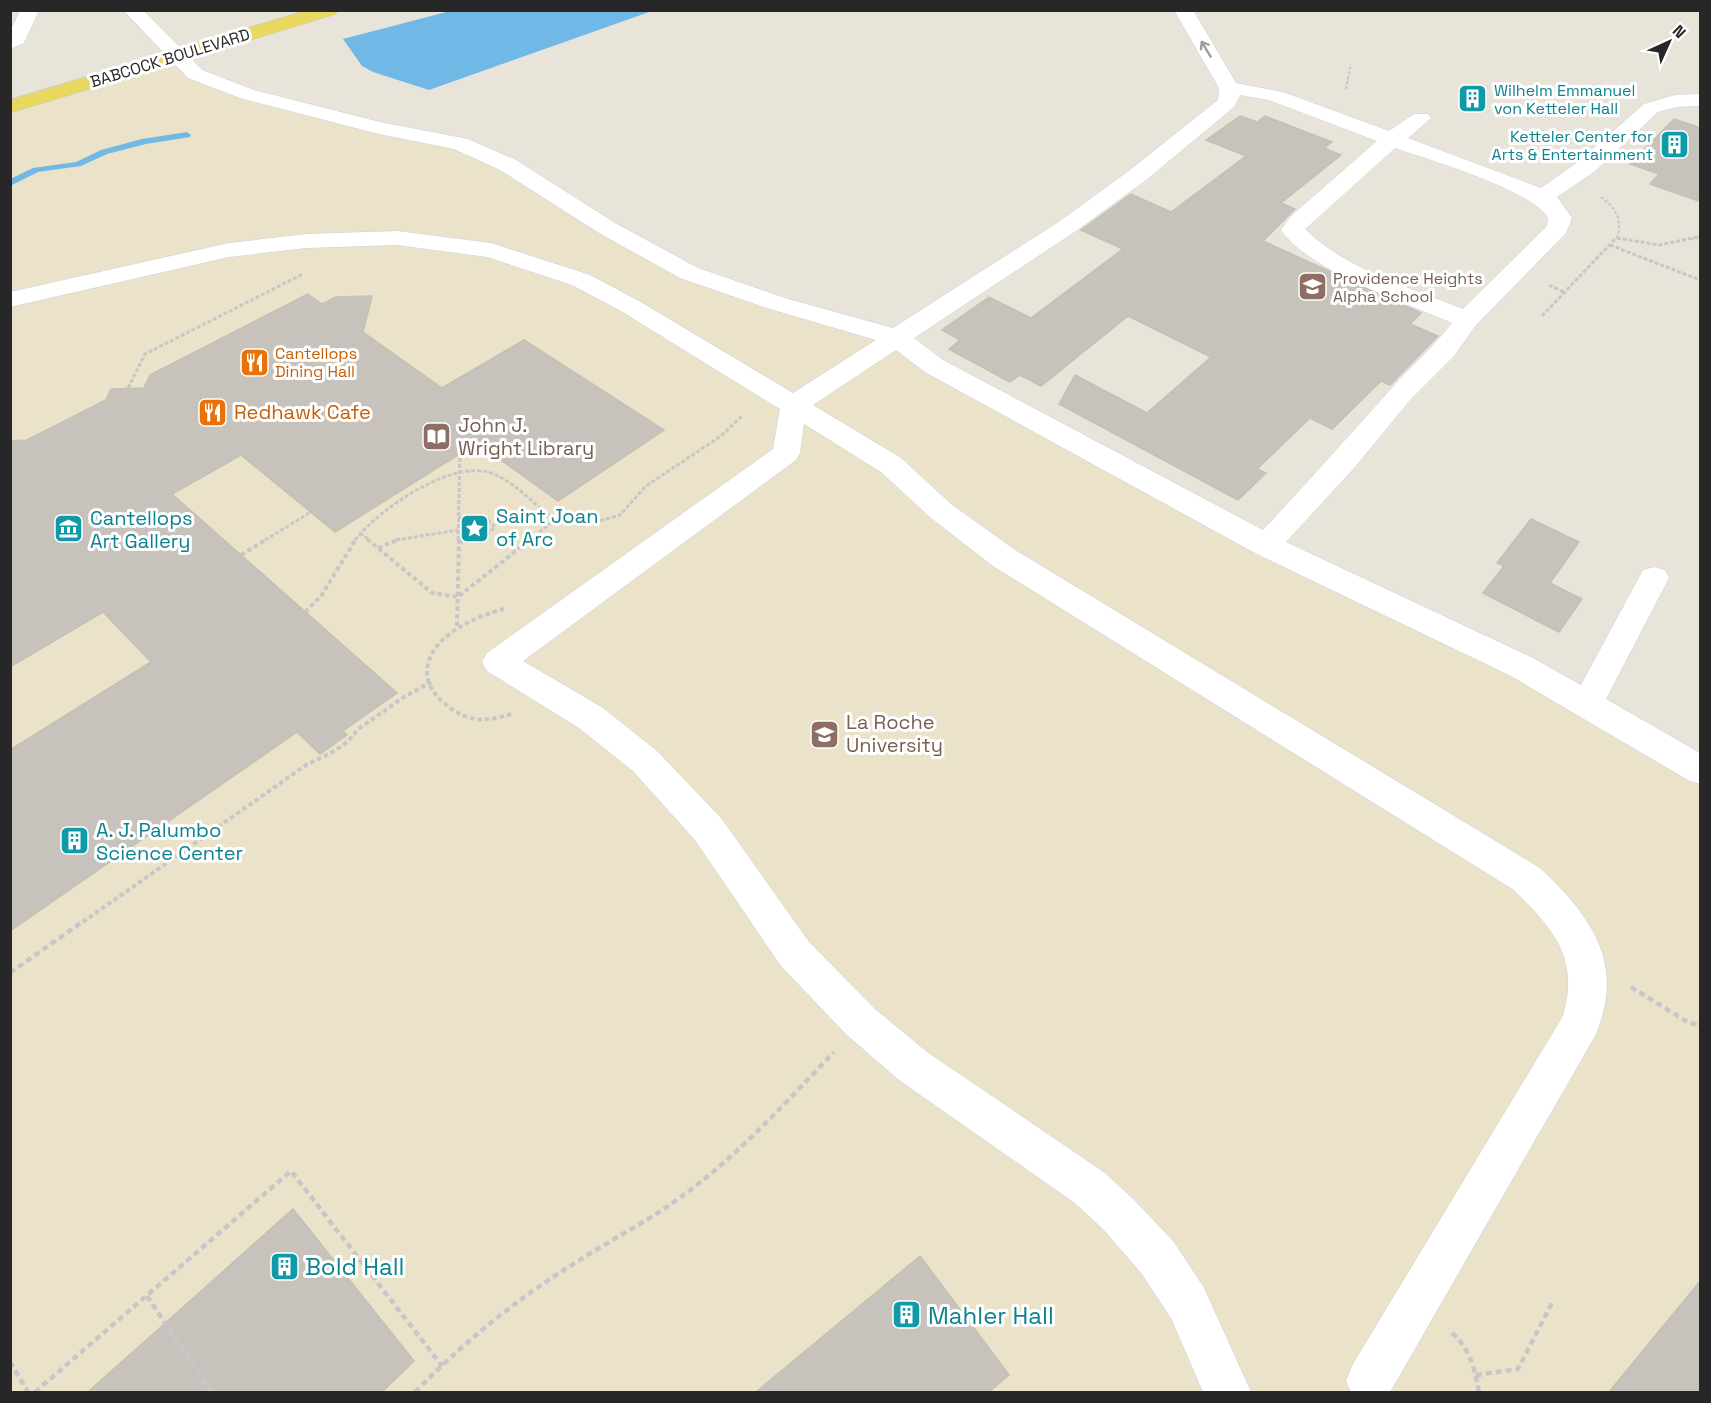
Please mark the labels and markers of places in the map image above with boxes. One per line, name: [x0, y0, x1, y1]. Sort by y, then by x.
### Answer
place label: Wilhelm Emmanuel von Ketteler Hall: [1494, 80, 1636, 119]
building icon: Wilhelm Emmanuel von Ketteler Hall: [1457, 83, 1489, 115]
place label: Ketteler Center for Arts & Entertainment: [1492, 126, 1653, 165]
building icon: Ketteler Center for Arts & Entertainment: [1658, 129, 1690, 161]
place label: Providence Heights Alpha School: [1333, 268, 1483, 307]
school or university icon: Providence Heights Alpha School: [1296, 271, 1328, 303]
place label: Cantellops Dining Hall: [275, 343, 357, 382]
restaurant icon: Cantellops Dining Hall: [238, 346, 270, 378]
restaurant icon: Redhawk Cafe: [197, 396, 229, 428]
place label: Redhawk Cafe: [234, 399, 371, 425]
place label: John J. Wright Library: [458, 412, 594, 461]
library icon: John J. Wright Library: [421, 421, 453, 453]
place label: Saint Joan of Arc: [496, 503, 598, 552]
place label: Cantellops Art Gallery: [90, 505, 193, 554]
place icon: Saint Joan of Arc: [459, 512, 491, 544]
museum icon: Cantellops Art Gallery: [53, 513, 85, 545]
place label: La Roche University: [846, 709, 943, 758]
school or university icon: La Roche University: [809, 718, 841, 750]
place label: A. J. Palumbo Science Center: [96, 817, 243, 866]
building icon: A. J. Palumbo Science Center: [59, 825, 91, 857]
building icon: Bold Hall: [268, 1250, 300, 1282]
place label: Bold Hall: [305, 1251, 405, 1282]
building icon: Mahler Hall: [891, 1299, 923, 1331]
place label: Mahler Hall: [928, 1300, 1054, 1331]

